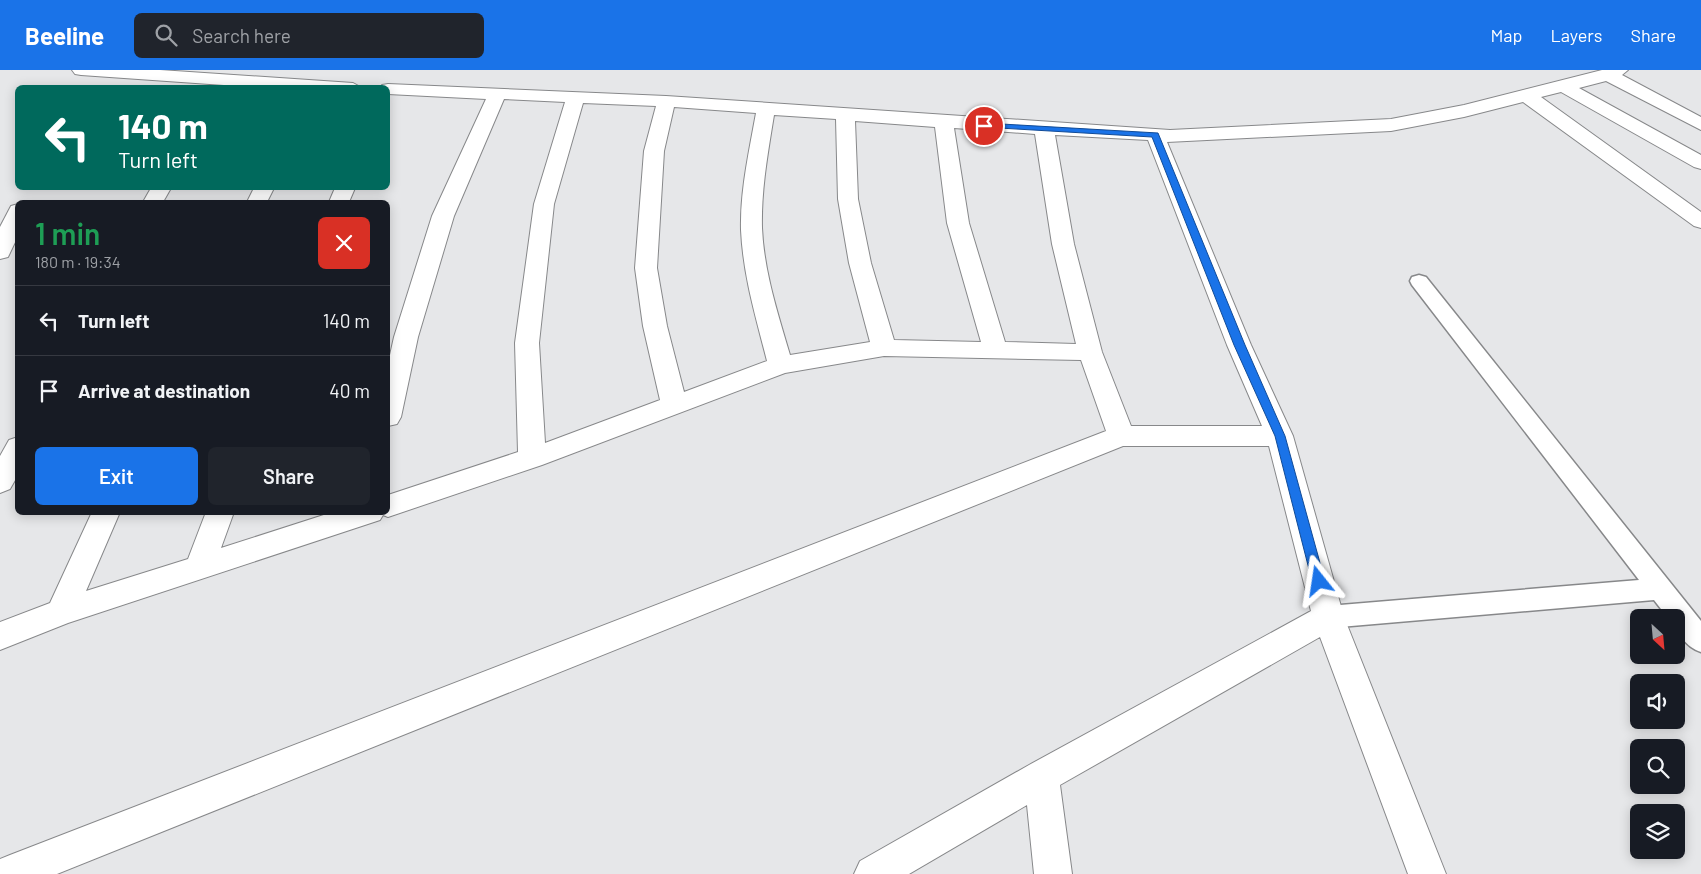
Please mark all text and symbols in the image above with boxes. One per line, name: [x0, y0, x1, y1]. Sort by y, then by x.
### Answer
search box: [134, 13, 484, 58]
text: Beeline: [25, 21, 104, 50]
icon: search: [152, 21, 180, 49]
text: Search here: [192, 24, 291, 47]
text: Map: [1490, 24, 1522, 46]
text: Layers: [1550, 24, 1603, 46]
text: Share: [1631, 24, 1676, 46]
text: 140 m: [118, 104, 208, 146]
icon: left: [35, 105, 100, 170]
pin: [963, 105, 1005, 147]
icon: arrive: [970, 112, 998, 140]
text: Turn left: [118, 146, 198, 172]
text: 1 min: [35, 215, 100, 251]
button: close: [318, 217, 370, 269]
text: 180 m · 19:34: [35, 252, 121, 271]
icon: left: [35, 307, 63, 335]
text: Turn left: [78, 309, 149, 332]
text: 140 m: [323, 309, 370, 332]
icon: arrive: [35, 377, 63, 405]
text: Arrive at destination: [78, 379, 250, 402]
text: 40 m: [329, 379, 370, 402]
button: Exit: [35, 447, 198, 505]
button: Share: [208, 447, 370, 505]
position arrow: [1292, 554, 1344, 606]
north arrow: [1630, 609, 1685, 664]
map controls: [1630, 609, 1685, 859]
button: sound: [1630, 674, 1685, 729]
button: search: [1630, 739, 1685, 794]
button: layers: [1630, 804, 1685, 859]

